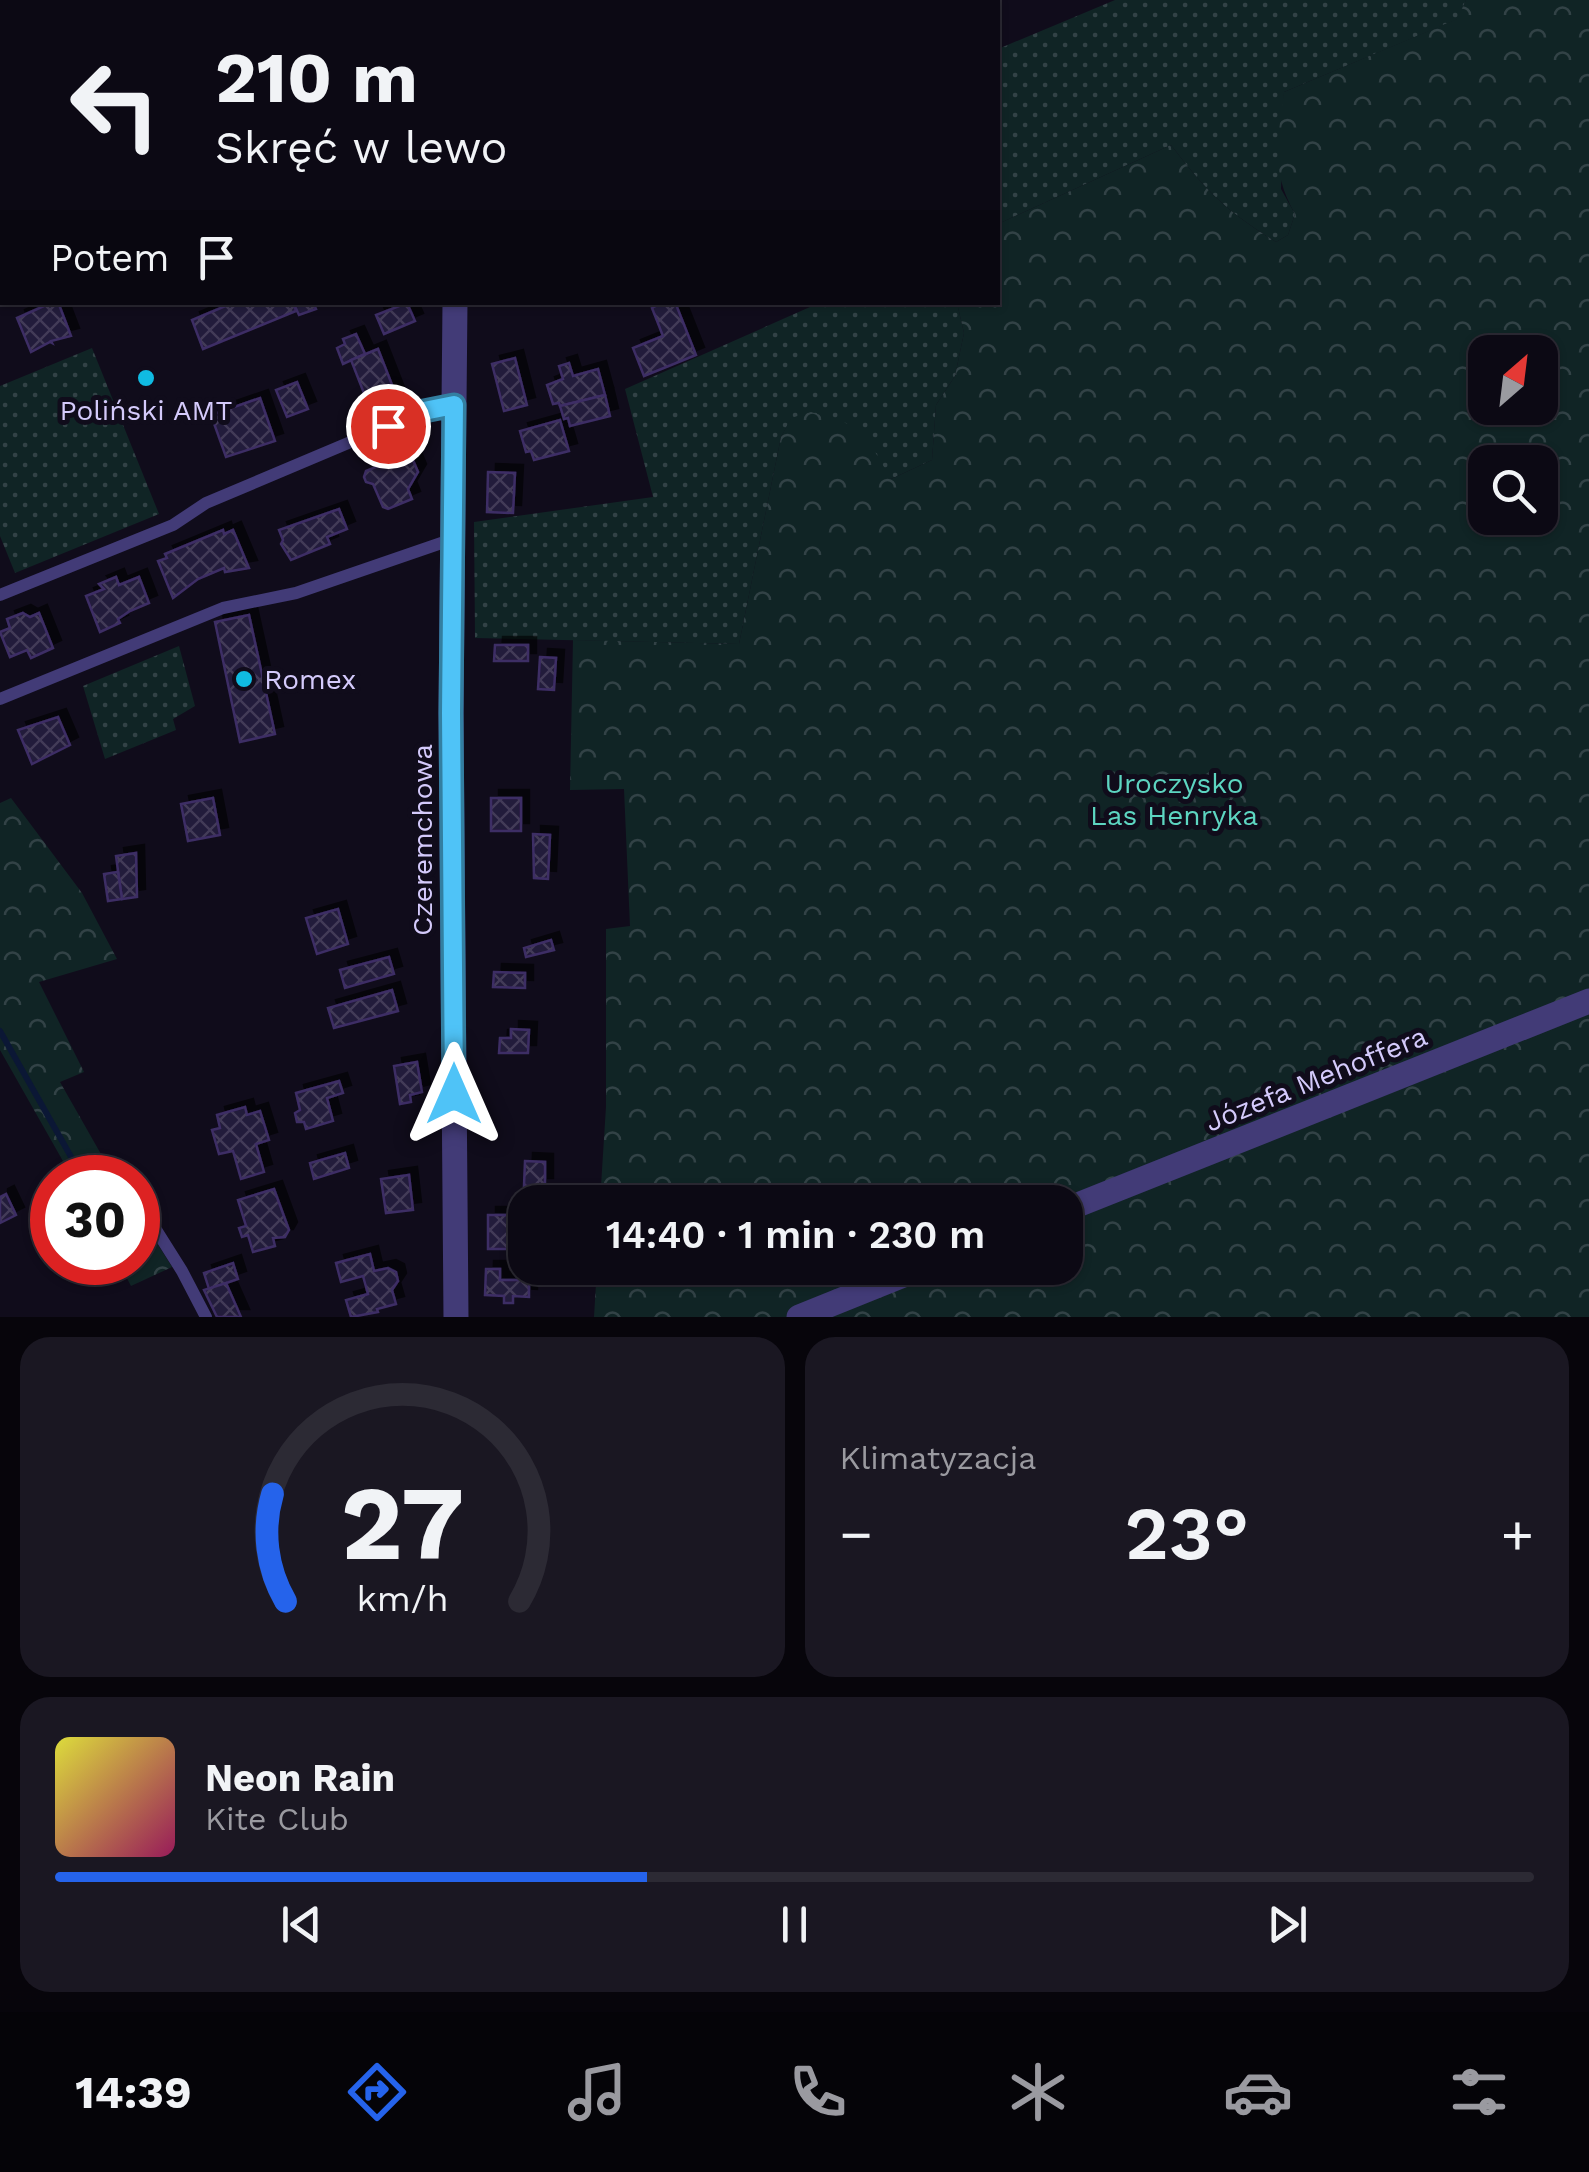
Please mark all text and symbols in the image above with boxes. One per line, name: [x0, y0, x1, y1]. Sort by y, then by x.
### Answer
text: 210 m: [215, 37, 418, 119]
icon: left: [50, 40, 180, 170]
text: Skręć w lewo: [215, 121, 508, 174]
icon: arrive: [189, 230, 244, 285]
text: Potem: [50, 236, 169, 280]
north arrow: [1468, 335, 1558, 425]
map controls: [1468, 335, 1558, 535]
marker: Poliński AMT: [135, 367, 157, 389]
pin: [346, 384, 431, 469]
place label: Poliński AMT: [60, 394, 232, 427]
icon: arrive: [361, 399, 416, 454]
button: search: [1468, 445, 1558, 535]
place label: Romex: [264, 663, 356, 696]
marker: Romex: [233, 668, 255, 690]
street label: Czeremchowa: [406, 744, 439, 936]
park label: Uroczysko Las Henryka: [1090, 767, 1258, 832]
street label: Józefa Mehoffera: [1200, 1019, 1432, 1139]
position arrow: [402, 1042, 506, 1146]
speed limit sign: 30: [30, 1155, 160, 1285]
text: 14:40 · 1 min · 230 m: [606, 1213, 985, 1257]
text: Klimatyzacja: [840, 1439, 1036, 1477]
text: 27: [341, 1462, 464, 1584]
text: 23°: [1124, 1489, 1249, 1577]
text: −: [840, 1502, 873, 1566]
text: +: [1501, 1502, 1534, 1566]
text: km/h: [356, 1578, 448, 1620]
text: Neon Rain: [205, 1756, 395, 1800]
text: Kite Club: [205, 1800, 349, 1838]
icon: previous: [274, 1897, 329, 1952]
icon: pause: [767, 1897, 822, 1952]
icon: next: [1260, 1897, 1315, 1952]
icon: directions: [342, 2057, 412, 2127]
icon: music: [562, 2057, 632, 2127]
icon: phone: [783, 2057, 853, 2127]
icon: climate: [1003, 2057, 1073, 2127]
icon: car: [1223, 2057, 1293, 2127]
icon: filters: [1444, 2057, 1514, 2127]
text: 14:39: [75, 2066, 192, 2119]

